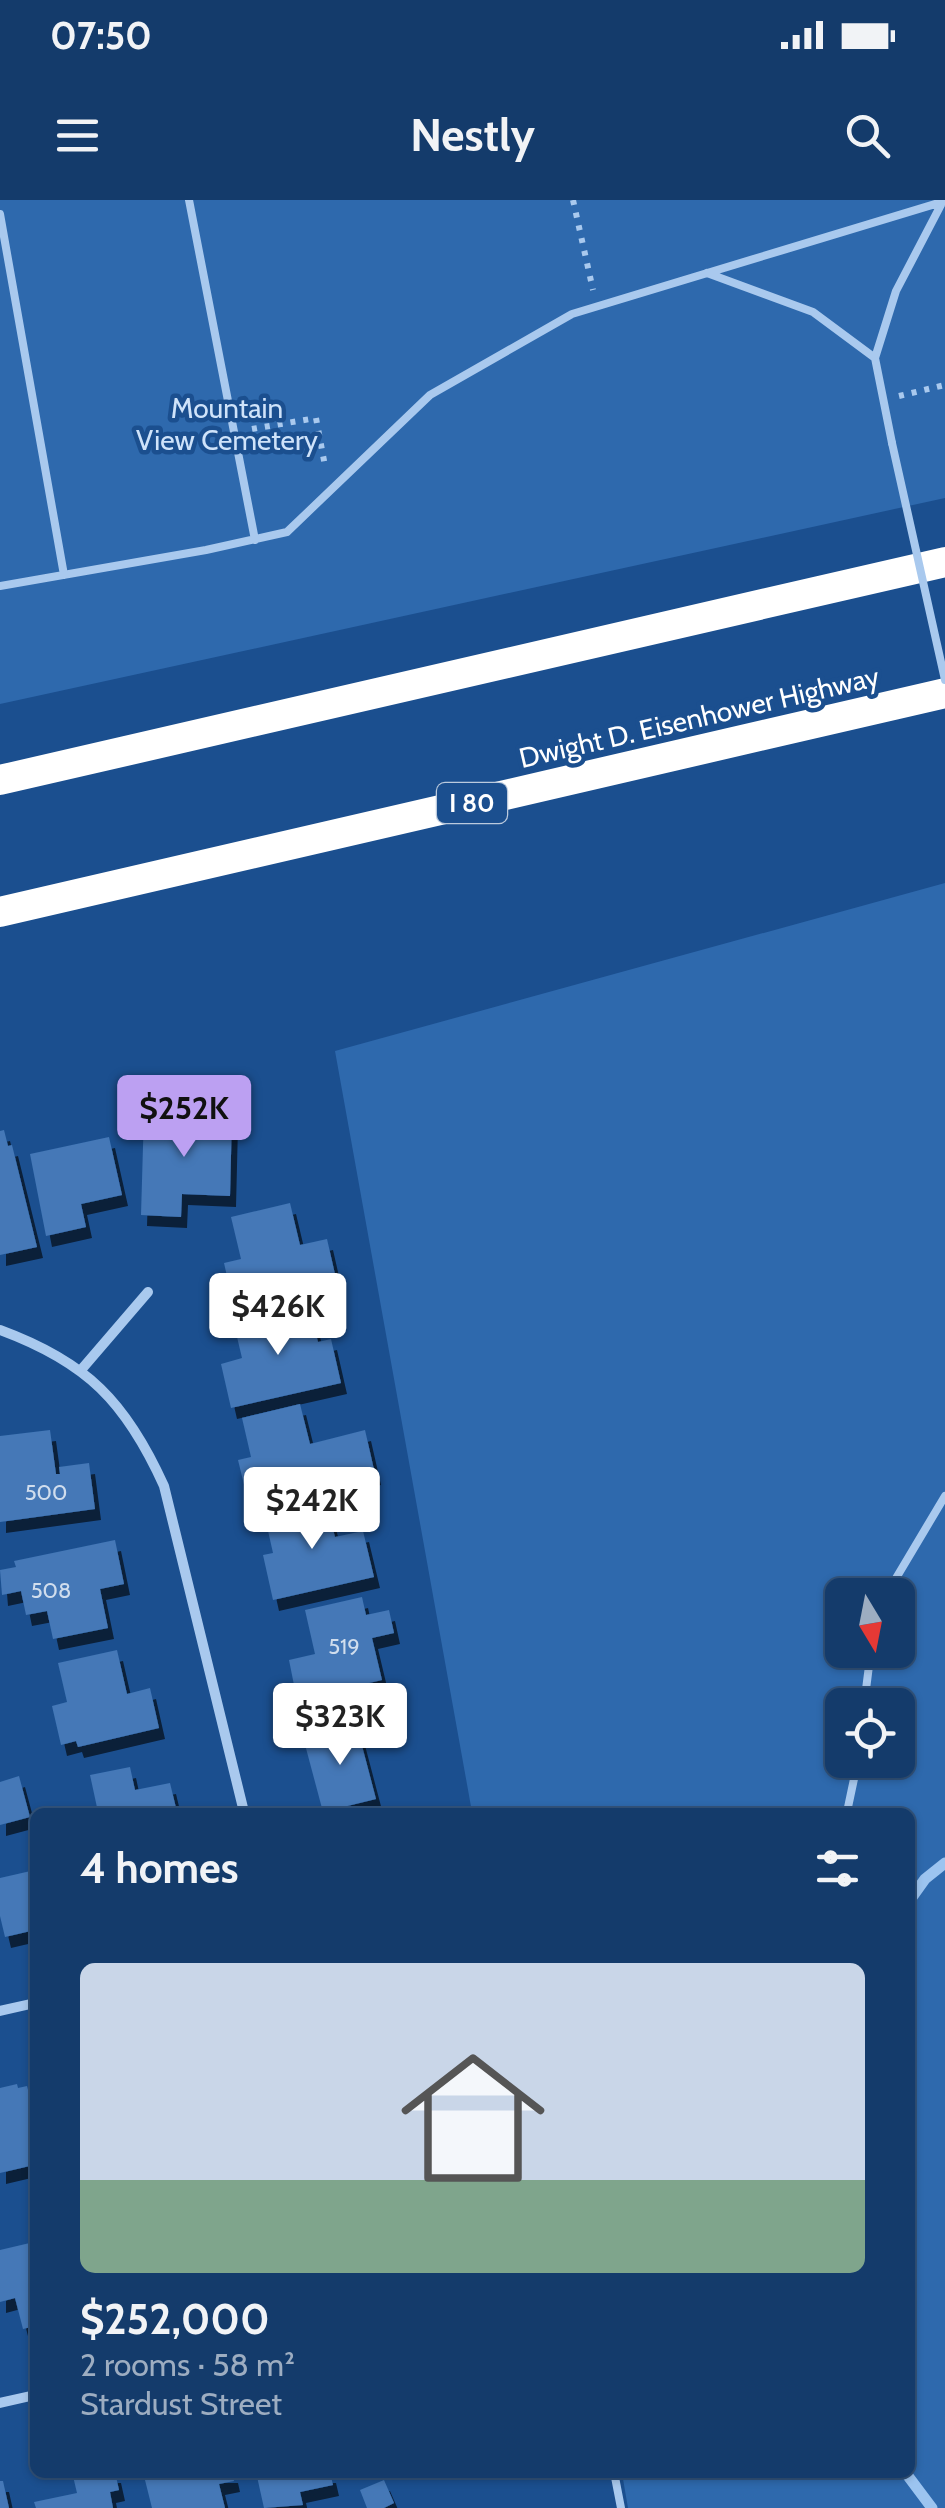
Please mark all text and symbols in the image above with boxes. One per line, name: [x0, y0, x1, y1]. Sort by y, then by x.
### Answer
text: 07:50: [50, 12, 152, 59]
icon: menu: [50, 108, 105, 163]
text: Nestly: [410, 108, 535, 162]
icon: search: [840, 108, 895, 163]
park label: Mountain View Cemetery: [136, 391, 318, 457]
street label: Dwight D. Eisenhower Highway: [516, 659, 882, 775]
road number: I 80: [437, 783, 507, 823]
pin: $252K: [114, 1075, 254, 1160]
text: $252K: [139, 1088, 229, 1127]
pin: $426K: [208, 1273, 348, 1358]
text: $426K: [231, 1286, 325, 1325]
pin: $242K: [242, 1467, 382, 1552]
house number: 500: [25, 1479, 67, 1506]
text: $242K: [266, 1480, 358, 1519]
house number: 508: [31, 1577, 71, 1604]
north arrow: [825, 1578, 915, 1668]
map controls: [825, 1578, 915, 1778]
house number: 519: [328, 1633, 360, 1660]
pin: $323K: [270, 1683, 410, 1768]
button: locate: [825, 1688, 915, 1778]
text: $323K: [295, 1696, 385, 1735]
icon: filters: [810, 1841, 865, 1896]
text: 4 homes: [80, 1842, 239, 1894]
icon: home: [383, 2028, 563, 2208]
text: $252,000: [80, 2293, 270, 2345]
text: 2 rooms · 58 m²: [80, 2345, 295, 2384]
text: Stardust Street: [80, 2384, 282, 2423]

